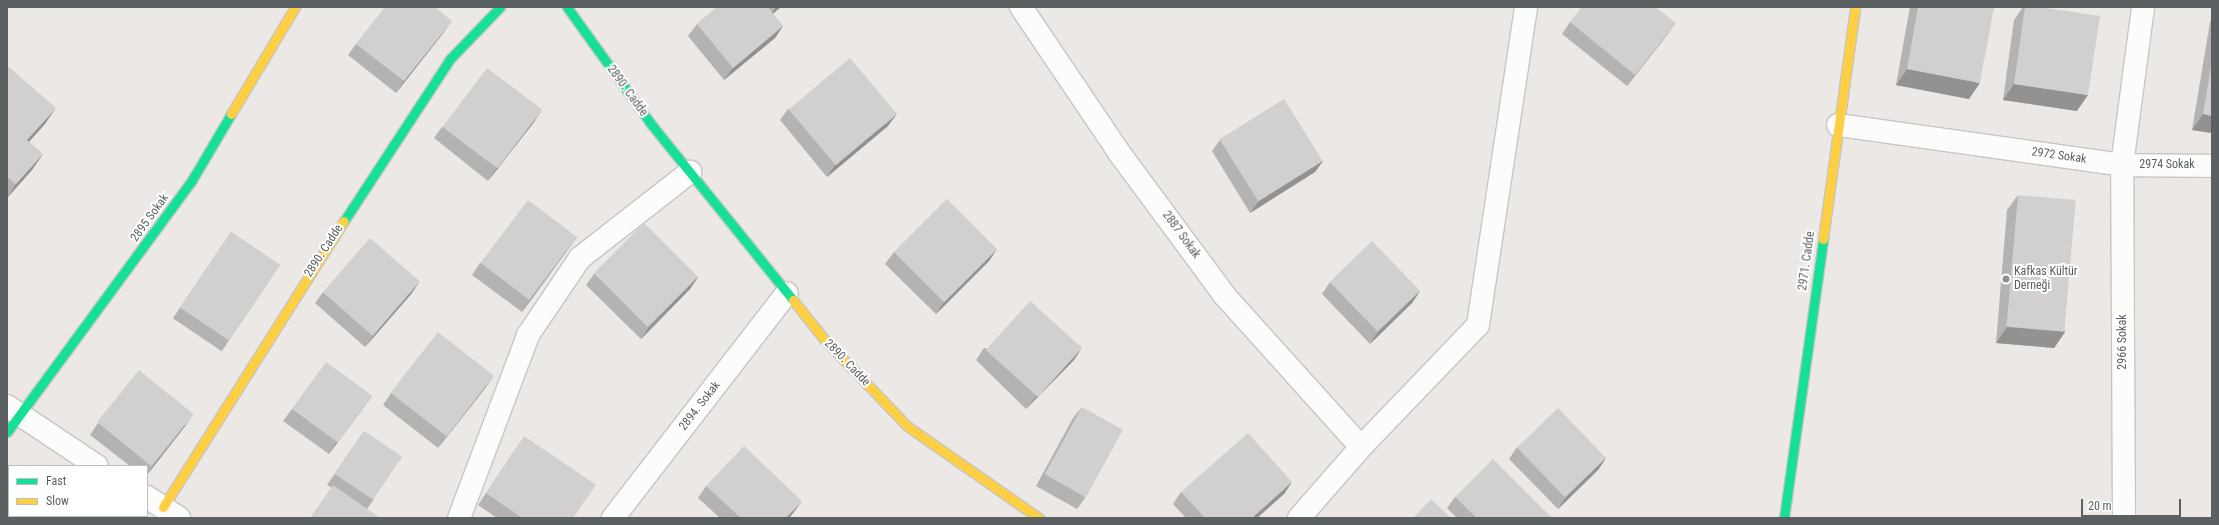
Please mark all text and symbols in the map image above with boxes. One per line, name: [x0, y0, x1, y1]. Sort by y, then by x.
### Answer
street label: 2890. Cadde: [604, 63, 650, 119]
street label: 2972 Sokak: [2031, 145, 2087, 167]
street label: 2974 Sokak: [2139, 158, 2195, 172]
street label: 2895 Sokak: [128, 191, 172, 245]
street label: 2887 Sokak: [1159, 208, 1203, 262]
street label: 2890. Cadde: [302, 222, 346, 280]
street label: 2971. Cadde: [1796, 230, 1818, 292]
place label: Kafkas Kültür Derneği: [2014, 265, 2077, 293]
marker: Kafkas Kültür Derneği: [2001, 274, 2011, 284]
street label: 2966 Sokak: [2116, 314, 2130, 370]
street label: 2890. Cadde: [821, 337, 873, 389]
street label: 2894. Sokak: [676, 379, 724, 433]
legend: [8, 465, 148, 517]
text: Fast: [46, 474, 66, 488]
scale bar: [2083, 491, 2183, 517]
text: Slow: [46, 494, 69, 508]
text: 20 m: [2088, 499, 2112, 513]

